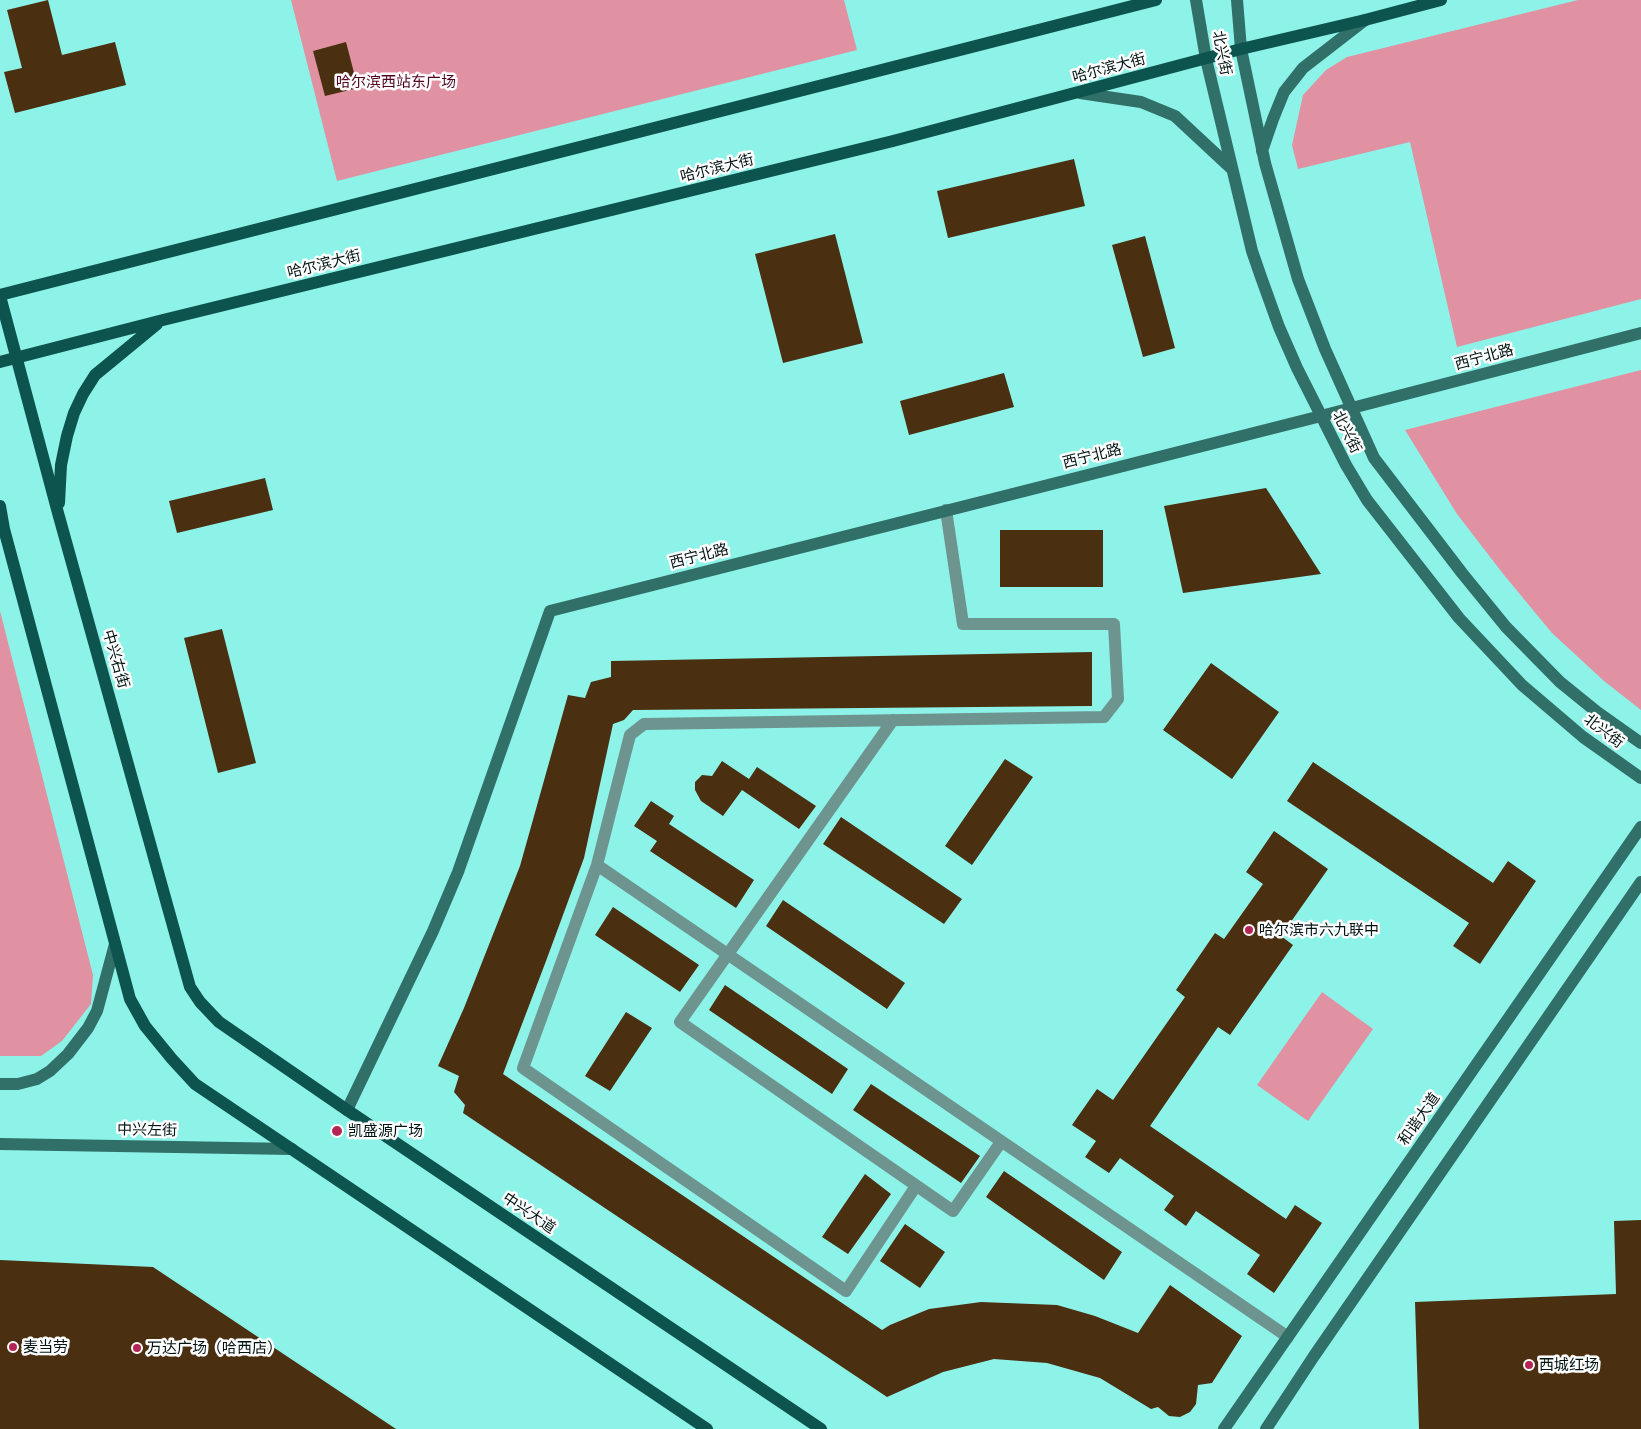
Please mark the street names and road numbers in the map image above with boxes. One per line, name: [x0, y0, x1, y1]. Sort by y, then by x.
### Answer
street label: 北兴街: [1209, 29, 1235, 77]
street label: 哈尔滨大街: [1070, 50, 1148, 86]
street label: 哈尔滨大街: [678, 150, 756, 186]
street label: 哈尔滨大街: [285, 246, 363, 282]
street label: 西宁北路: [1453, 341, 1515, 373]
street label: 北兴街: [1329, 408, 1365, 456]
street label: 西宁北路: [1061, 440, 1123, 472]
street label: 西宁北路: [668, 540, 730, 572]
street label: 中兴右街: [99, 628, 133, 690]
street label: 北兴街: [1581, 710, 1627, 752]
street label: 和谐大道: [1394, 1089, 1444, 1149]
street label: 中兴左街: [117, 1120, 177, 1140]
street label: 中兴大道: [499, 1189, 559, 1237]

